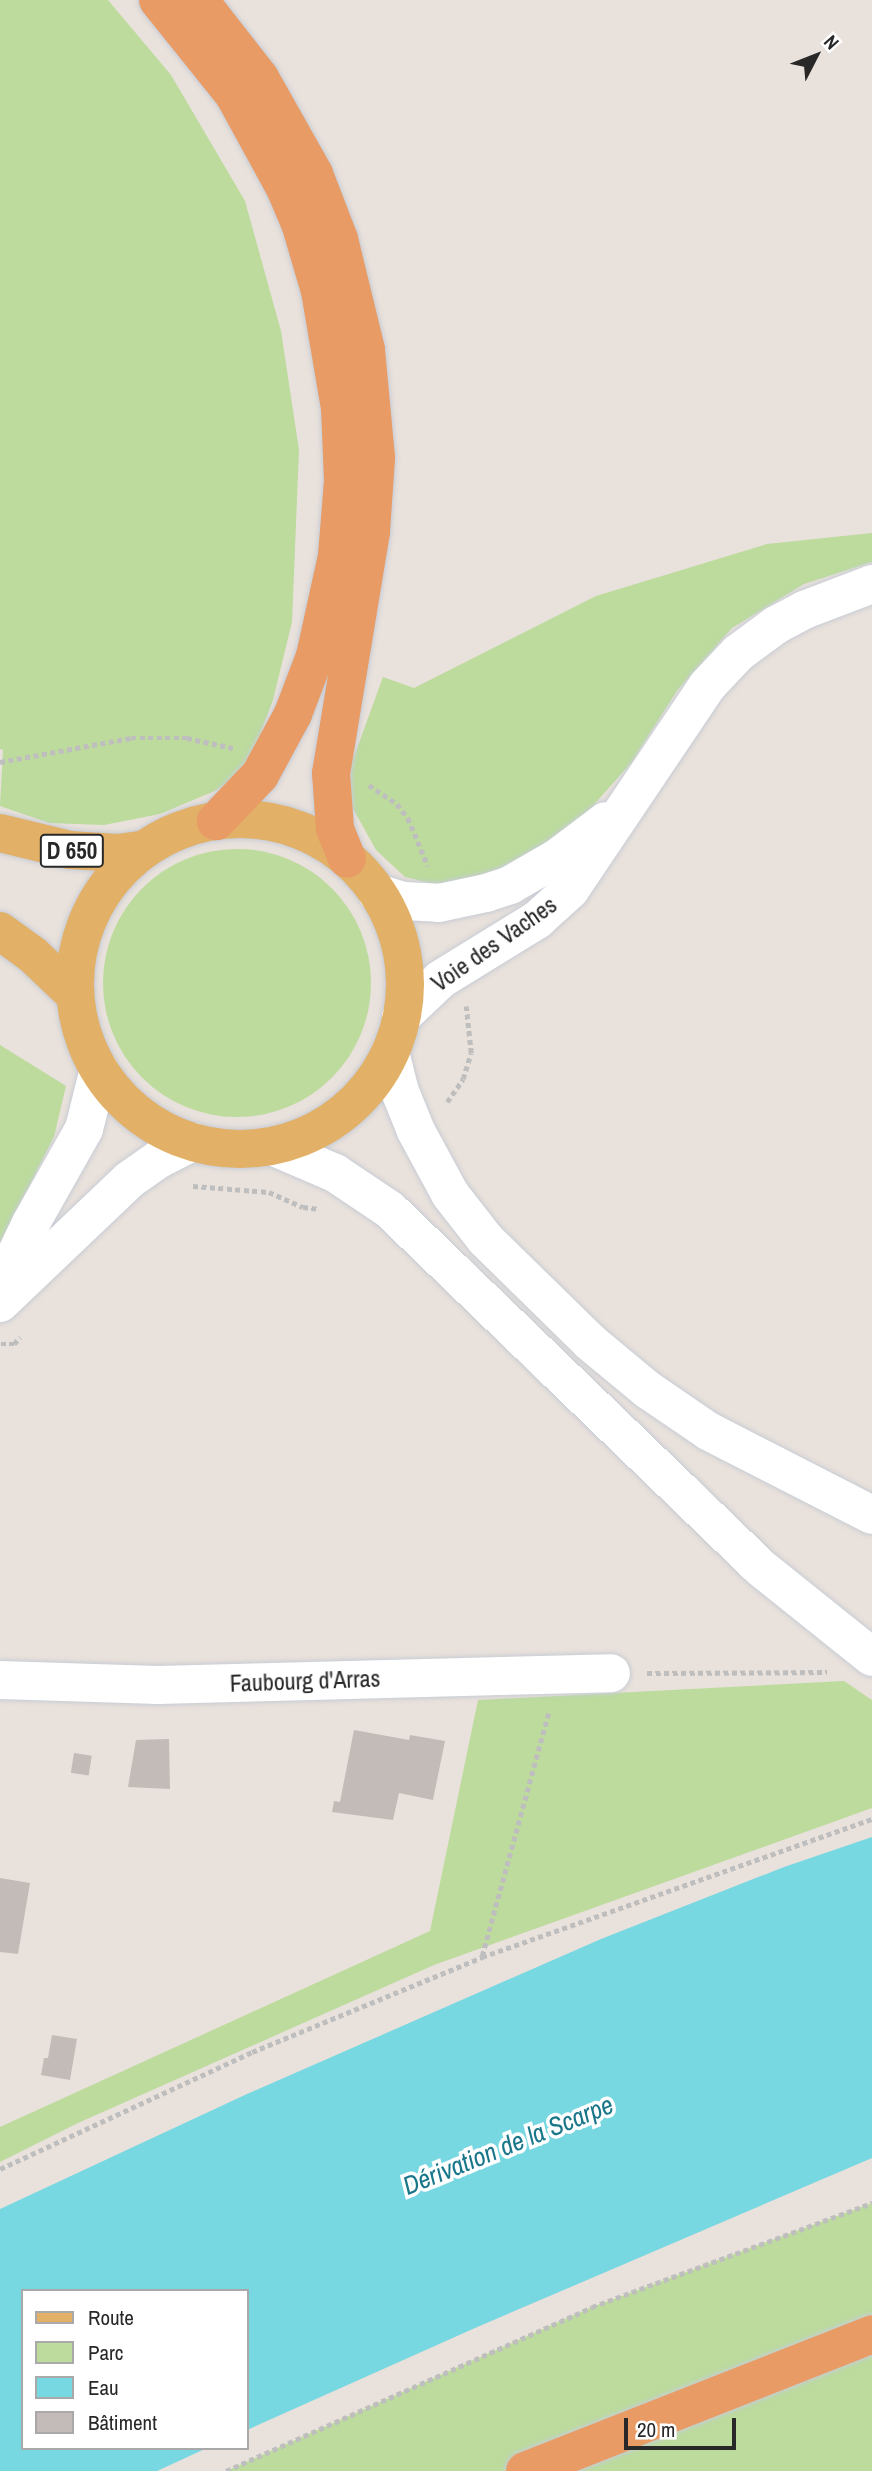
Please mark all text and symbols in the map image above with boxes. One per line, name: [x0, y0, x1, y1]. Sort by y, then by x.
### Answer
north arrow: [781, 21, 851, 91]
text: N: [818, 29, 845, 55]
road number: D 650: [39, 832, 105, 870]
street label: Voie des Vaches: [426, 890, 562, 998]
street label: Faubourg d'Arras: [229, 1664, 381, 1698]
water label: Dérivation de la Scarpe: [398, 2089, 618, 2201]
legend: [21, 2289, 248, 2450]
text: Route: [88, 2303, 134, 2332]
text: Parc: [88, 2338, 123, 2367]
text: Eau: [88, 2373, 119, 2402]
scale bar: [627, 2404, 739, 2448]
text: Bâtiment: [88, 2408, 157, 2437]
text: 20 m: [637, 2415, 675, 2444]

